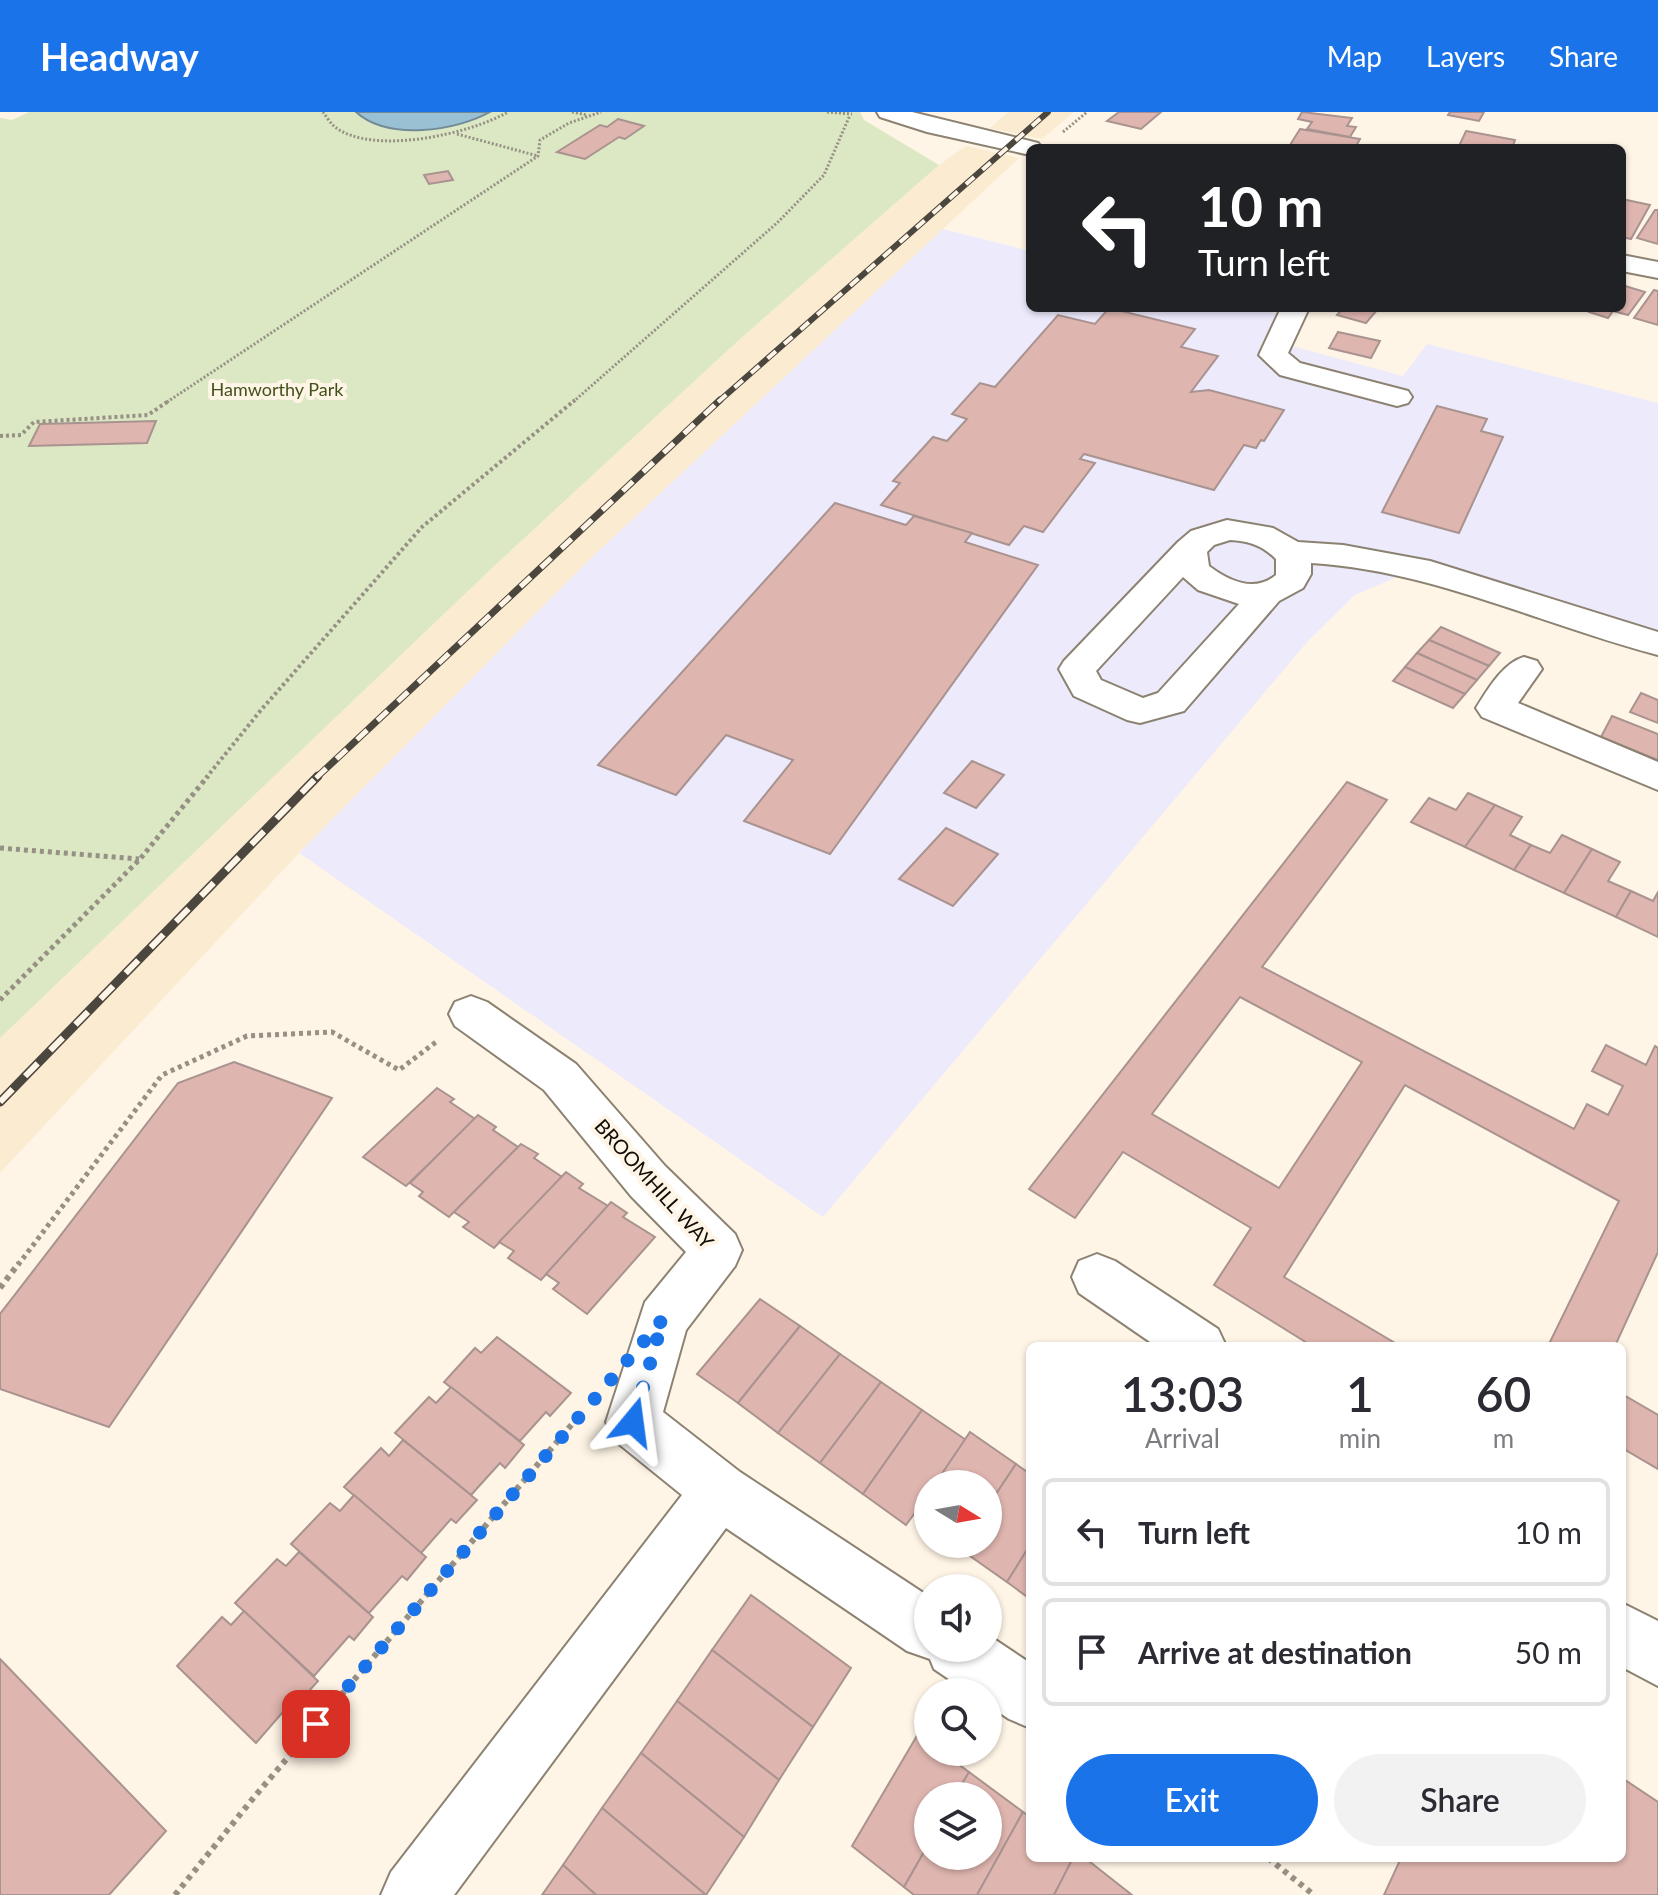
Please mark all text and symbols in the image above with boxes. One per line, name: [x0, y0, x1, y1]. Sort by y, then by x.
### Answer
text: Headway: [40, 33, 199, 79]
text: Map: [1327, 39, 1382, 73]
text: Layers: [1426, 39, 1505, 73]
text: Share: [1549, 39, 1618, 73]
text: 10 m: [1198, 172, 1323, 239]
icon: left: [1066, 176, 1170, 280]
text: Turn left: [1198, 240, 1330, 284]
park label: Hamworthy Park: [211, 378, 344, 400]
street label: BROOMHILL WAY: [590, 1114, 720, 1253]
text: 13:03: [1121, 1365, 1244, 1422]
text: 1: [1346, 1365, 1374, 1422]
text: 60: [1476, 1365, 1531, 1422]
position arrow: [591, 1380, 675, 1464]
text: Arrival: [1145, 1422, 1220, 1454]
text: min: [1339, 1422, 1381, 1454]
text: m: [1493, 1422, 1514, 1454]
north arrow: [914, 1470, 1002, 1558]
map controls: [914, 1470, 1002, 1870]
icon: left: [1070, 1510, 1114, 1554]
text: Turn left: [1138, 1514, 1250, 1550]
text: 10 m: [1515, 1514, 1582, 1550]
button: sound: [914, 1574, 1002, 1662]
icon: arrive: [1070, 1630, 1114, 1674]
text: Arrive at destination: [1138, 1634, 1412, 1670]
text: 50 m: [1515, 1634, 1582, 1670]
button: search: [914, 1678, 1002, 1766]
pin: [282, 1690, 350, 1758]
icon: arrive: [294, 1702, 338, 1746]
button: Exit: [1066, 1754, 1318, 1846]
button: Share: [1334, 1754, 1586, 1846]
button: layers: [914, 1782, 1002, 1870]

